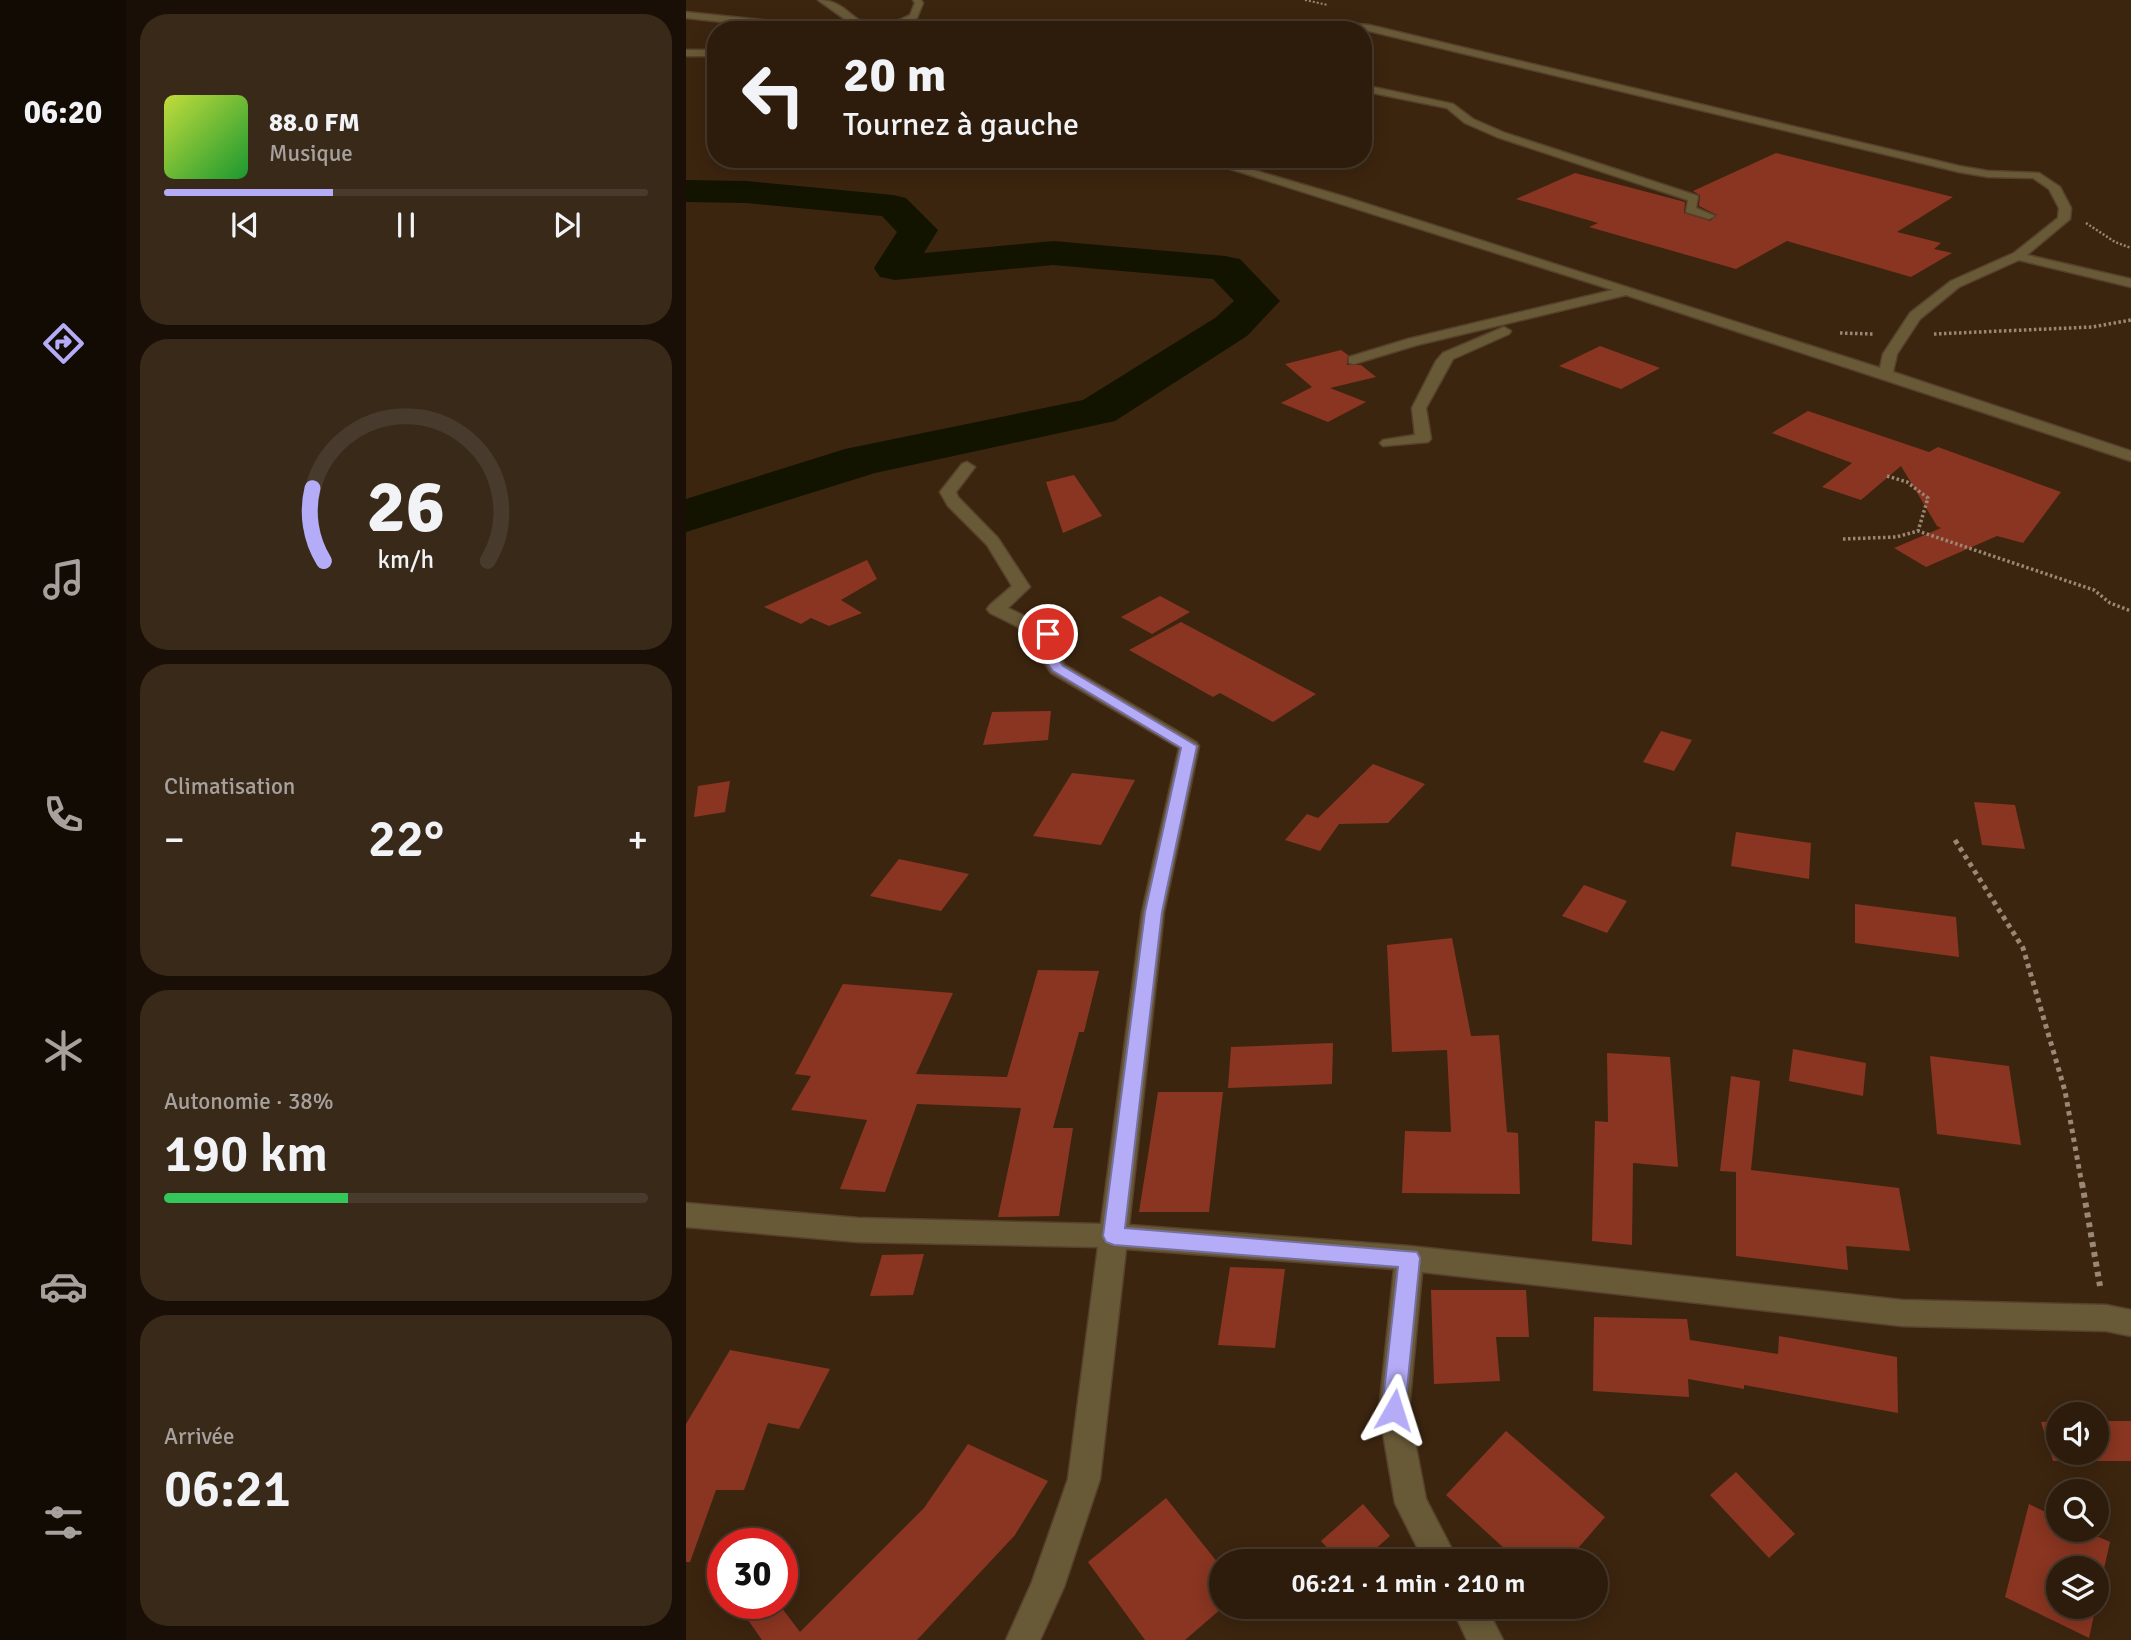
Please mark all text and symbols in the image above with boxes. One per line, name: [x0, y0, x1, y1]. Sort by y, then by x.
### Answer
text: 20 m: [843, 45, 946, 105]
icon: left: [728, 49, 819, 140]
text: 06:20: [24, 93, 102, 132]
text: Tournez à gauche: [843, 105, 1079, 144]
text: 88.0 FM: [269, 107, 360, 139]
text: Musique: [269, 139, 353, 168]
icon: previous: [226, 206, 264, 244]
icon: pause: [387, 206, 425, 244]
icon: next: [548, 206, 586, 244]
icon: directions: [39, 319, 88, 368]
text: 26: [367, 463, 445, 552]
text: km/h: [378, 544, 434, 575]
icon: music: [39, 555, 88, 604]
pin: [1018, 604, 1078, 664]
icon: arrive: [1029, 615, 1067, 653]
text: Climatisation: [164, 772, 295, 801]
icon: phone: [39, 790, 88, 839]
text: 22°: [368, 807, 444, 871]
text: −: [164, 816, 185, 863]
text: +: [627, 816, 648, 863]
icon: climate: [39, 1026, 88, 1075]
text: Autonomie · 38%: [164, 1087, 334, 1116]
text: 190 km: [164, 1122, 328, 1186]
icon: car: [39, 1262, 88, 1311]
position arrow: [1357, 1373, 1431, 1447]
map controls: [2046, 1402, 2109, 1619]
button: sound: [2046, 1402, 2109, 1465]
text: Arrivée: [164, 1422, 235, 1451]
text: 06:21: [164, 1457, 291, 1521]
button: search: [2046, 1479, 2109, 1542]
icon: filters: [39, 1498, 88, 1547]
speed limit sign: 30: [707, 1528, 798, 1619]
button: layers: [2046, 1556, 2109, 1619]
text: 06:21 · 1 min · 210 m: [1292, 1568, 1525, 1600]

